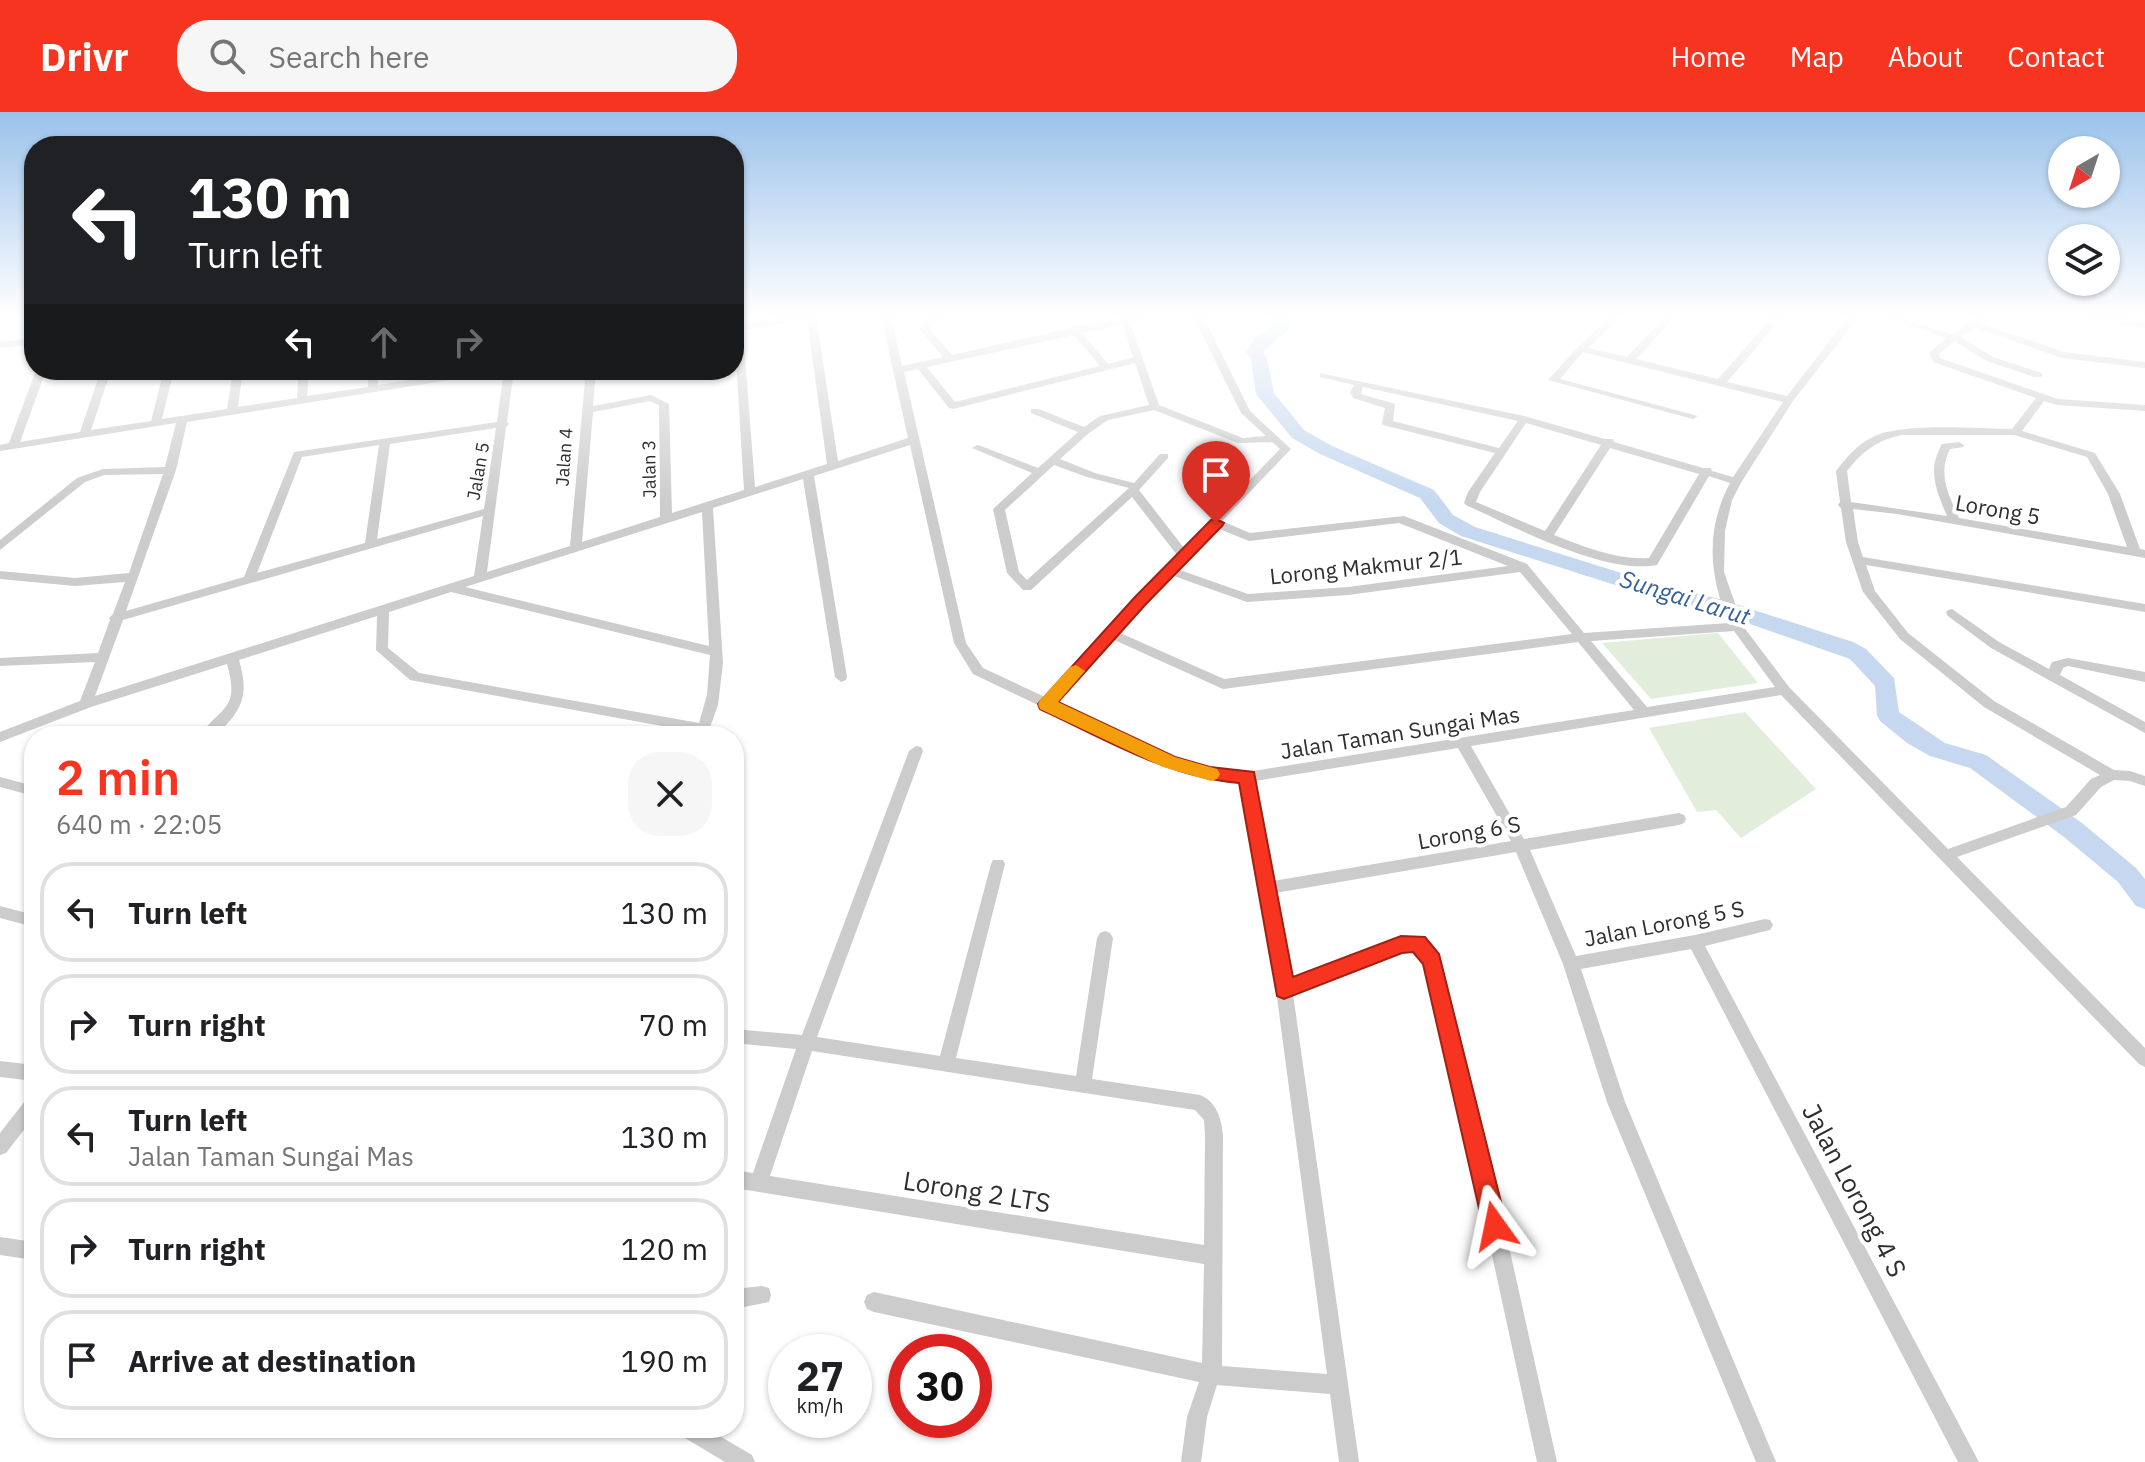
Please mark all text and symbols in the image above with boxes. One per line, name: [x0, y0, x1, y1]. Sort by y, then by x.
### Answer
search box: [177, 20, 737, 92]
text: Drivr: [40, 32, 129, 81]
icon: search: [205, 34, 249, 78]
text: Search here: [269, 37, 429, 76]
text: Home: [1670, 38, 1746, 75]
text: Map: [1790, 38, 1844, 75]
text: About: [1888, 38, 1963, 75]
text: Contact: [2007, 38, 2105, 75]
north arrow: [2048, 136, 2120, 208]
map controls: [2048, 136, 2120, 296]
text: 130 m: [188, 161, 352, 233]
icon: left: [56, 168, 160, 272]
button: layers: [2048, 224, 2120, 296]
text: Turn left: [188, 231, 323, 278]
icon: left: [278, 320, 322, 364]
icon: ahead: [362, 320, 406, 364]
icon: right: [446, 320, 490, 364]
street label: Jalan 4: [550, 427, 578, 487]
street label: Jalan 5: [462, 440, 494, 502]
street label: Jalan 3: [637, 440, 661, 498]
pin: [1182, 441, 1250, 523]
icon: arrive: [1194, 453, 1238, 497]
street label: Lorong 5: [1953, 487, 2043, 531]
street label: Lorong Makmur 2/1: [1268, 541, 1464, 591]
water label: Sungai Larut: [1616, 562, 1755, 632]
street label: Jalan Taman Sungai Mas: [1278, 699, 1522, 765]
text: 2 min: [56, 746, 180, 808]
button: close: [628, 752, 712, 836]
text: 640 m · 22:05: [56, 807, 222, 841]
street label: Lorong 6 S: [1415, 809, 1523, 855]
icon: left: [60, 890, 104, 934]
text: Turn left: [128, 893, 247, 932]
text: 130 m: [621, 893, 708, 932]
street label: Jalan Lorong 5 S: [1582, 893, 1746, 953]
icon: right: [60, 1002, 104, 1046]
text: Turn right: [128, 1005, 266, 1044]
text: 70 m: [639, 1005, 708, 1044]
street label: Jalan Lorong 4 S: [1795, 1097, 1915, 1283]
text: Turn left: [128, 1100, 247, 1139]
icon: left: [60, 1114, 104, 1158]
text: 130 m: [621, 1117, 708, 1156]
text: Jalan Taman Sungai Mas: [128, 1139, 414, 1173]
street label: Lorong 2 LTS: [901, 1163, 1053, 1219]
position arrow: [1453, 1184, 1537, 1268]
icon: right: [60, 1226, 104, 1270]
text: Turn right: [128, 1229, 266, 1268]
text: 120 m: [621, 1229, 708, 1268]
speed limit sign: 30: [888, 1334, 992, 1438]
icon: arrive: [60, 1338, 104, 1382]
text: Arrive at destination: [128, 1341, 416, 1380]
text: 190 m: [621, 1341, 708, 1380]
text: 27: [796, 1350, 844, 1402]
text: km/h: [796, 1392, 844, 1419]

